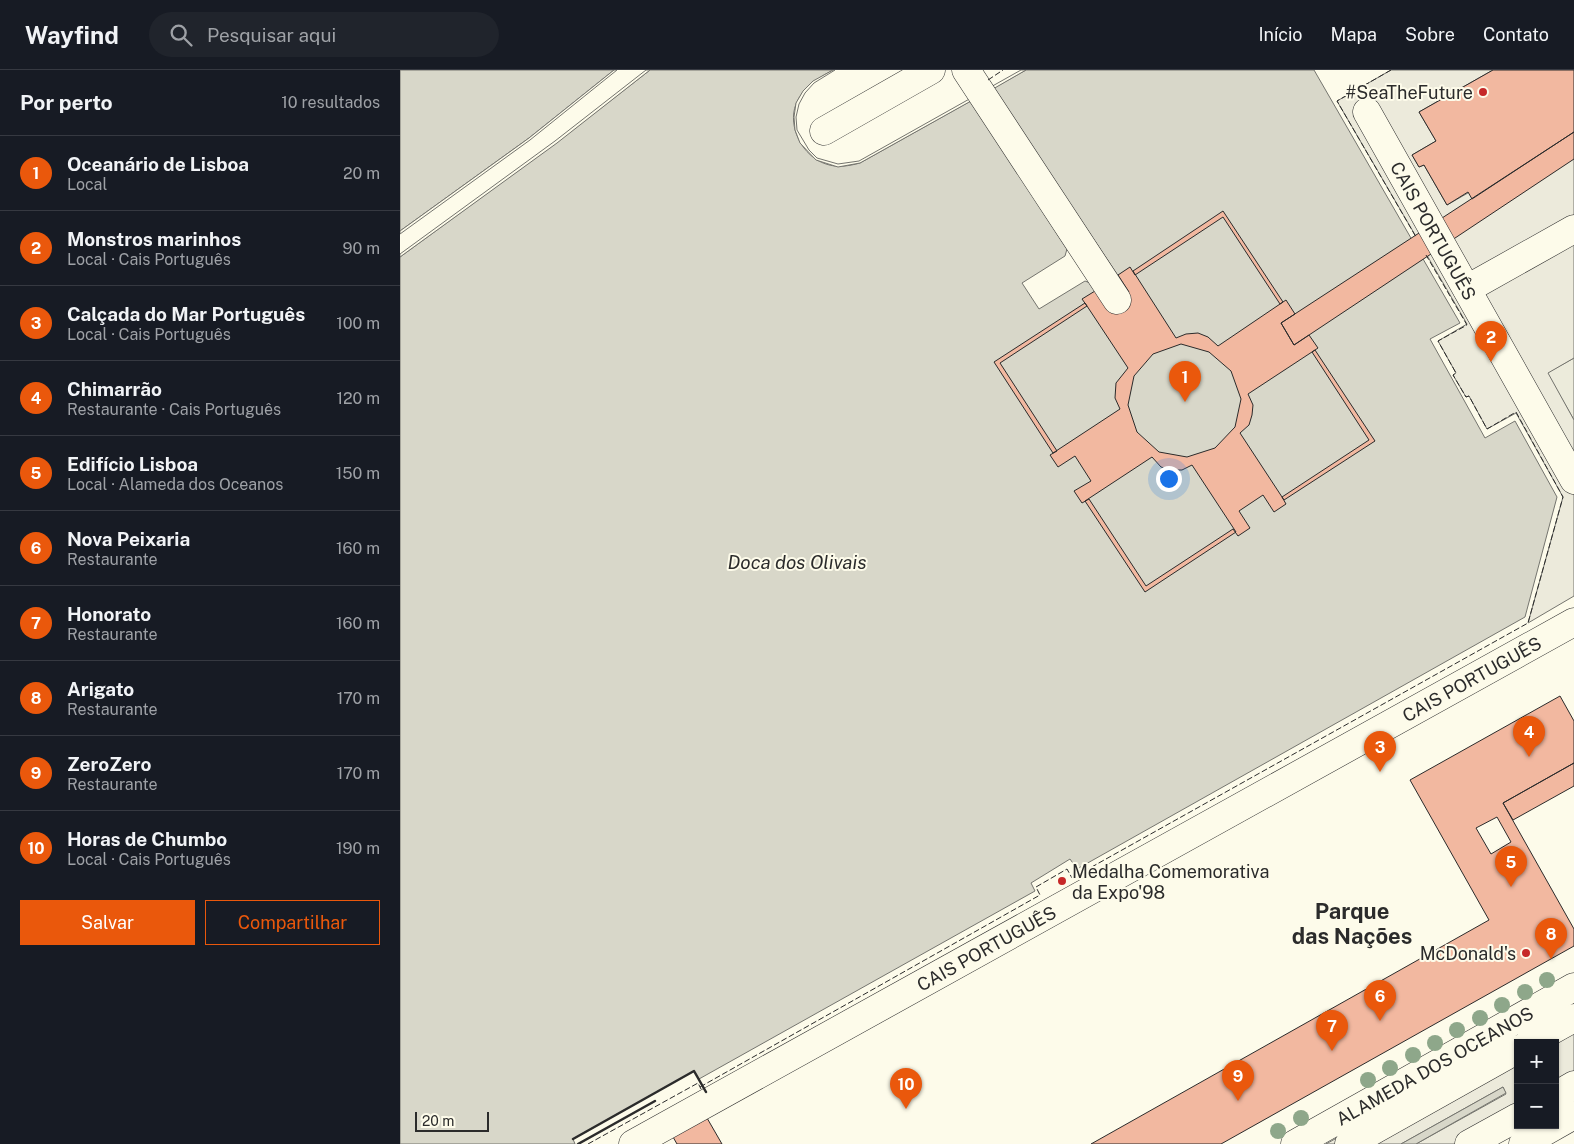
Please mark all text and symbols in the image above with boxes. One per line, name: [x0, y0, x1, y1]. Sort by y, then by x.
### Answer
search box: [149, 12, 499, 57]
text: Wayfind: [25, 21, 119, 49]
icon: search: [167, 21, 195, 49]
text: Pesquisar aqui: [207, 24, 336, 46]
text: Início: [1258, 24, 1303, 45]
text: Mapa: [1331, 24, 1377, 45]
text: Sobre: [1405, 24, 1455, 45]
text: Contato: [1483, 24, 1549, 45]
place label: #SeaTheFuture: [1345, 82, 1473, 103]
marker: #SeaTheFuture: [1477, 86, 1489, 98]
text: Por perto: [20, 90, 113, 115]
text: 10 resultados: [281, 93, 380, 112]
text: Oceanário de Lisboa: [67, 153, 249, 175]
street label: CAIS PORTUGUÊS: [1386, 158, 1481, 304]
text: 1: [33, 164, 39, 183]
text: 20 m: [343, 164, 380, 183]
text: Local: [67, 175, 107, 194]
text: Monstros marinhos: [67, 228, 241, 250]
text: 2: [31, 239, 41, 258]
text: 90 m: [343, 239, 380, 258]
text: Local · Cais Português: [67, 250, 231, 269]
text: Calçada do Mar Português: [67, 303, 305, 325]
text: 3: [31, 314, 41, 333]
text: 100 m: [336, 314, 380, 333]
pin: 2: [1475, 321, 1507, 362]
text: Local · Cais Português: [67, 325, 231, 344]
pin: 1: [1169, 361, 1201, 402]
text: Chimarrão: [67, 378, 162, 400]
text: 4: [31, 389, 41, 408]
text: 120 m: [336, 389, 380, 408]
text: Restaurante · Cais Português: [67, 400, 281, 419]
text: Edifício Lisboa: [67, 453, 198, 475]
text: 5: [31, 464, 41, 483]
text: 150 m: [336, 464, 380, 483]
your location: [1156, 466, 1182, 492]
text: Local · Alameda dos Oceanos: [67, 475, 283, 494]
text: Nova Peixaria: [67, 528, 190, 550]
text: 6: [31, 539, 41, 558]
text: 160 m: [336, 539, 380, 558]
text: Restaurante: [67, 550, 158, 569]
water label: Doca dos Olivais: [728, 551, 866, 573]
text: Honorato: [67, 603, 151, 625]
text: 7: [31, 614, 41, 633]
text: 160 m: [336, 614, 380, 633]
text: Restaurante: [67, 625, 158, 644]
street label: CAIS PORTUGUÊS: [1398, 632, 1545, 726]
text: Arigato: [67, 678, 134, 700]
text: 8: [31, 689, 41, 708]
text: 170 m: [337, 689, 380, 708]
text: Restaurante: [67, 700, 158, 719]
pin: 4: [1513, 716, 1545, 757]
pin: 3: [1364, 731, 1396, 772]
text: ZeroZero: [67, 753, 151, 775]
text: 9: [31, 764, 41, 783]
text: 170 m: [337, 764, 380, 783]
text: Restaurante: [67, 775, 158, 794]
text: Horas de Chumbo: [67, 828, 227, 850]
text: 10: [27, 839, 45, 858]
text: 190 m: [336, 839, 380, 858]
pin: 5: [1495, 846, 1527, 887]
text: Local · Cais Português: [67, 850, 231, 869]
place label: Medalha Comemorativa da Expo'98: [1072, 861, 1269, 903]
marker: Medalha Comemorativa da Expo'98: [1056, 875, 1068, 887]
district label: Parque das Nações: [1292, 898, 1412, 949]
button: Salvar: [20, 900, 195, 945]
button: Compartilhar: [205, 900, 380, 945]
street label: CAIS PORTUGUÊS: [913, 901, 1059, 995]
pin: 8: [1535, 918, 1567, 959]
place label: McDonald's: [1420, 943, 1516, 964]
marker: McDonald's: [1520, 947, 1532, 959]
pin: 6: [1364, 980, 1396, 1021]
street label: ALAMEDA DOS OCEANOS: [1332, 1002, 1537, 1129]
pin: 7: [1316, 1010, 1348, 1051]
map controls: [1514, 1039, 1559, 1129]
button: +: [1514, 1039, 1559, 1084]
pin: 9: [1222, 1060, 1254, 1101]
pin: 10: [890, 1068, 922, 1109]
button: −: [1514, 1084, 1559, 1129]
scale bar: [415, 1109, 489, 1132]
text: 20 m: [422, 1113, 454, 1129]

